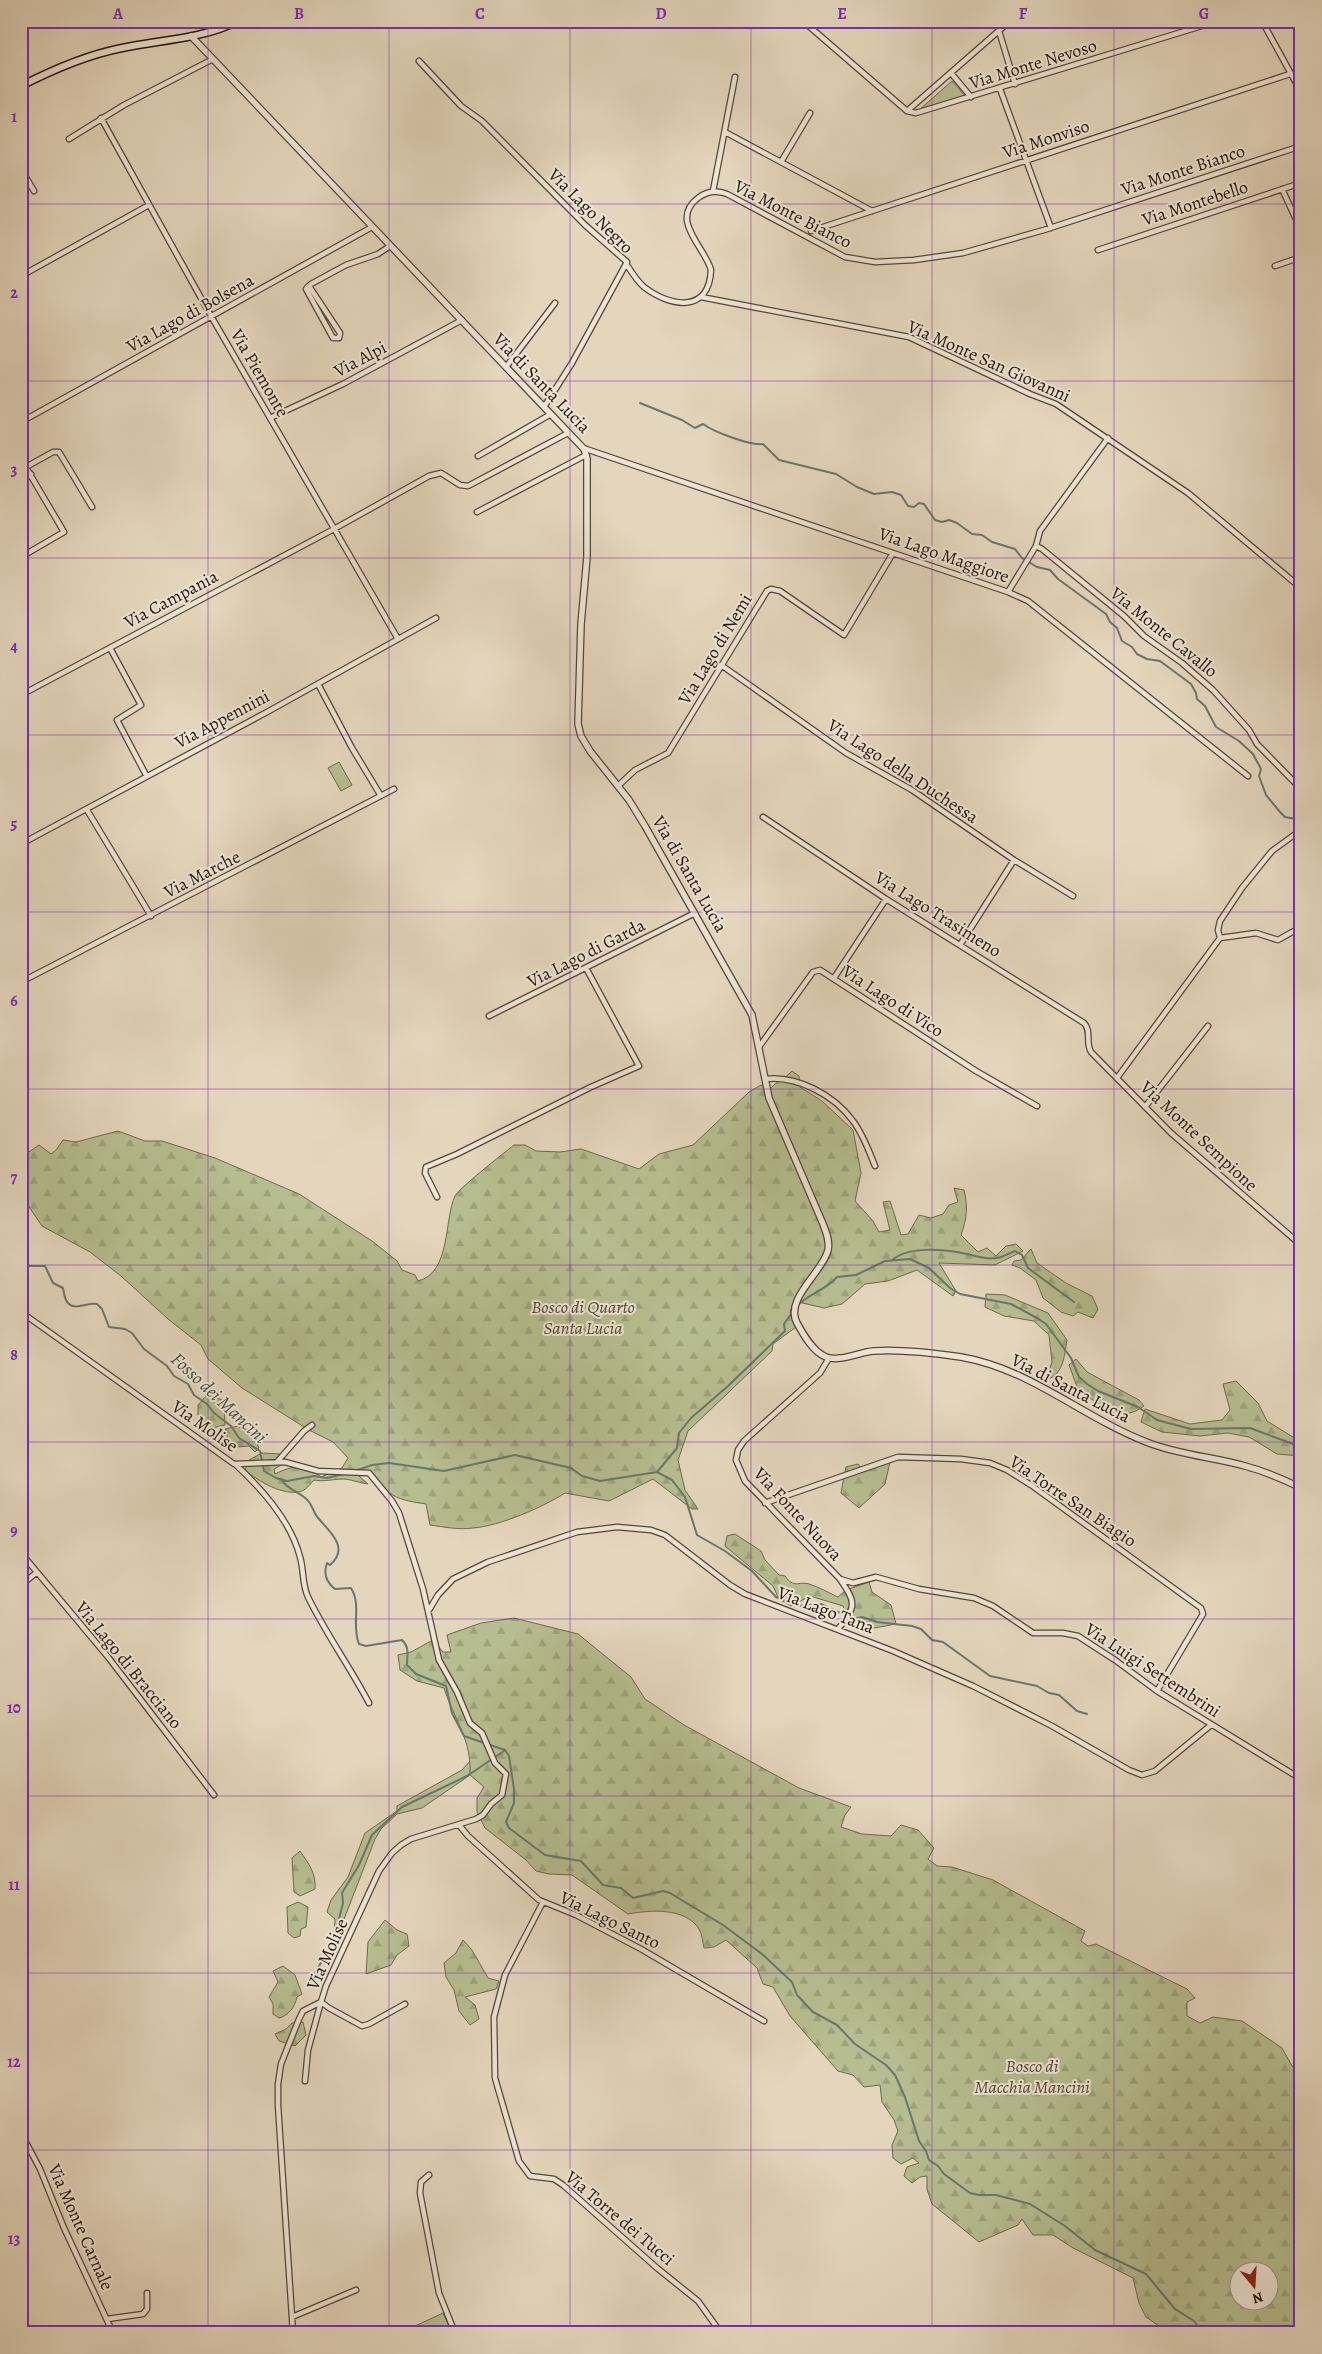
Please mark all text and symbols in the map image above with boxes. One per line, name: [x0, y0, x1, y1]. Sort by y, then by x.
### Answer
text: A: [112, 3, 124, 25]
text: B: [294, 3, 304, 25]
text: C: [475, 3, 485, 25]
text: D: [655, 3, 667, 25]
text: E: [837, 3, 847, 25]
text: F: [1019, 3, 1028, 25]
text: G: [1199, 3, 1209, 25]
street label: Via Monte Nevoso: [965, 33, 1100, 95]
text: 1: [11, 106, 17, 128]
street label: Via Monviso: [999, 114, 1093, 165]
street label: Via Monte Bianco: [1117, 139, 1248, 202]
street label: Via Lago Negro: [542, 162, 639, 259]
street label: Via Monte Bianco: [729, 174, 856, 254]
street label: Via Montebello: [1138, 175, 1251, 232]
street label: Via Lago di Bolsena: [121, 268, 259, 358]
text: 2: [10, 282, 18, 304]
street label: Via Monte San Giovanni: [903, 314, 1074, 408]
street label: Via Piemonte: [225, 324, 295, 421]
street label: Via di Santa Lucia: [487, 327, 597, 439]
street label: Via Alpi: [329, 335, 391, 383]
text: 3: [11, 459, 18, 481]
street label: Via Lago Maggiore: [875, 521, 1013, 589]
street label: Via Campania: [119, 564, 223, 634]
street label: Via Monte Cavallo: [1104, 581, 1223, 683]
street label: Via Lago di Nemi: [672, 589, 758, 710]
text: 4: [10, 636, 18, 658]
street label: Via Appennini: [169, 684, 274, 755]
street label: Via Lago della Duchessa: [822, 713, 984, 829]
street label: Via di Santa Lucia: [646, 810, 733, 937]
text: 5: [11, 813, 18, 835]
street label: Via Marche: [159, 845, 244, 904]
street label: Via Lago Trasimeno: [869, 865, 1006, 963]
street label: Via Lago di Garda: [522, 913, 650, 994]
street label: Via Lago di Vico: [837, 959, 948, 1043]
text: 6: [10, 990, 18, 1012]
street label: Via Monte Sempione: [1134, 1075, 1263, 1197]
text: 7: [11, 1167, 18, 1189]
park label: Bosco di Quarto Santa Lucia: [531, 1295, 635, 1340]
text: 8: [10, 1344, 18, 1366]
water label: Fosso dei Mancini: [165, 1346, 273, 1450]
street label: Via di Santa Lucia: [1006, 1347, 1135, 1429]
street label: Via Molise: [166, 1394, 243, 1458]
street label: Via Torre San Biagio: [1004, 1449, 1141, 1552]
street label: Via Fonte Nuova: [748, 1461, 848, 1566]
text: 9: [10, 1520, 18, 1542]
street label: Via Lago Tana: [773, 1580, 878, 1640]
street label: Via Lago di Bracciano: [69, 1595, 188, 1734]
street label: Via Luigi Settembrini: [1080, 1617, 1225, 1723]
text: 10: [7, 1697, 21, 1719]
text: 11: [8, 1874, 20, 1896]
street label: Via Lago Santo: [555, 1885, 664, 1955]
street label: Via Molise: [300, 1914, 353, 1994]
text: 12: [7, 2051, 21, 2073]
park label: Bosco di Macchia Mancini: [974, 2054, 1090, 2099]
street label: Via Monte Carnale: [42, 2159, 120, 2294]
street label: Via Torre dei Tucci: [560, 2165, 680, 2271]
text: 13: [8, 2228, 20, 2250]
north arrow: [1230, 2262, 1280, 2312]
text: N: [1250, 2287, 1266, 2308]

